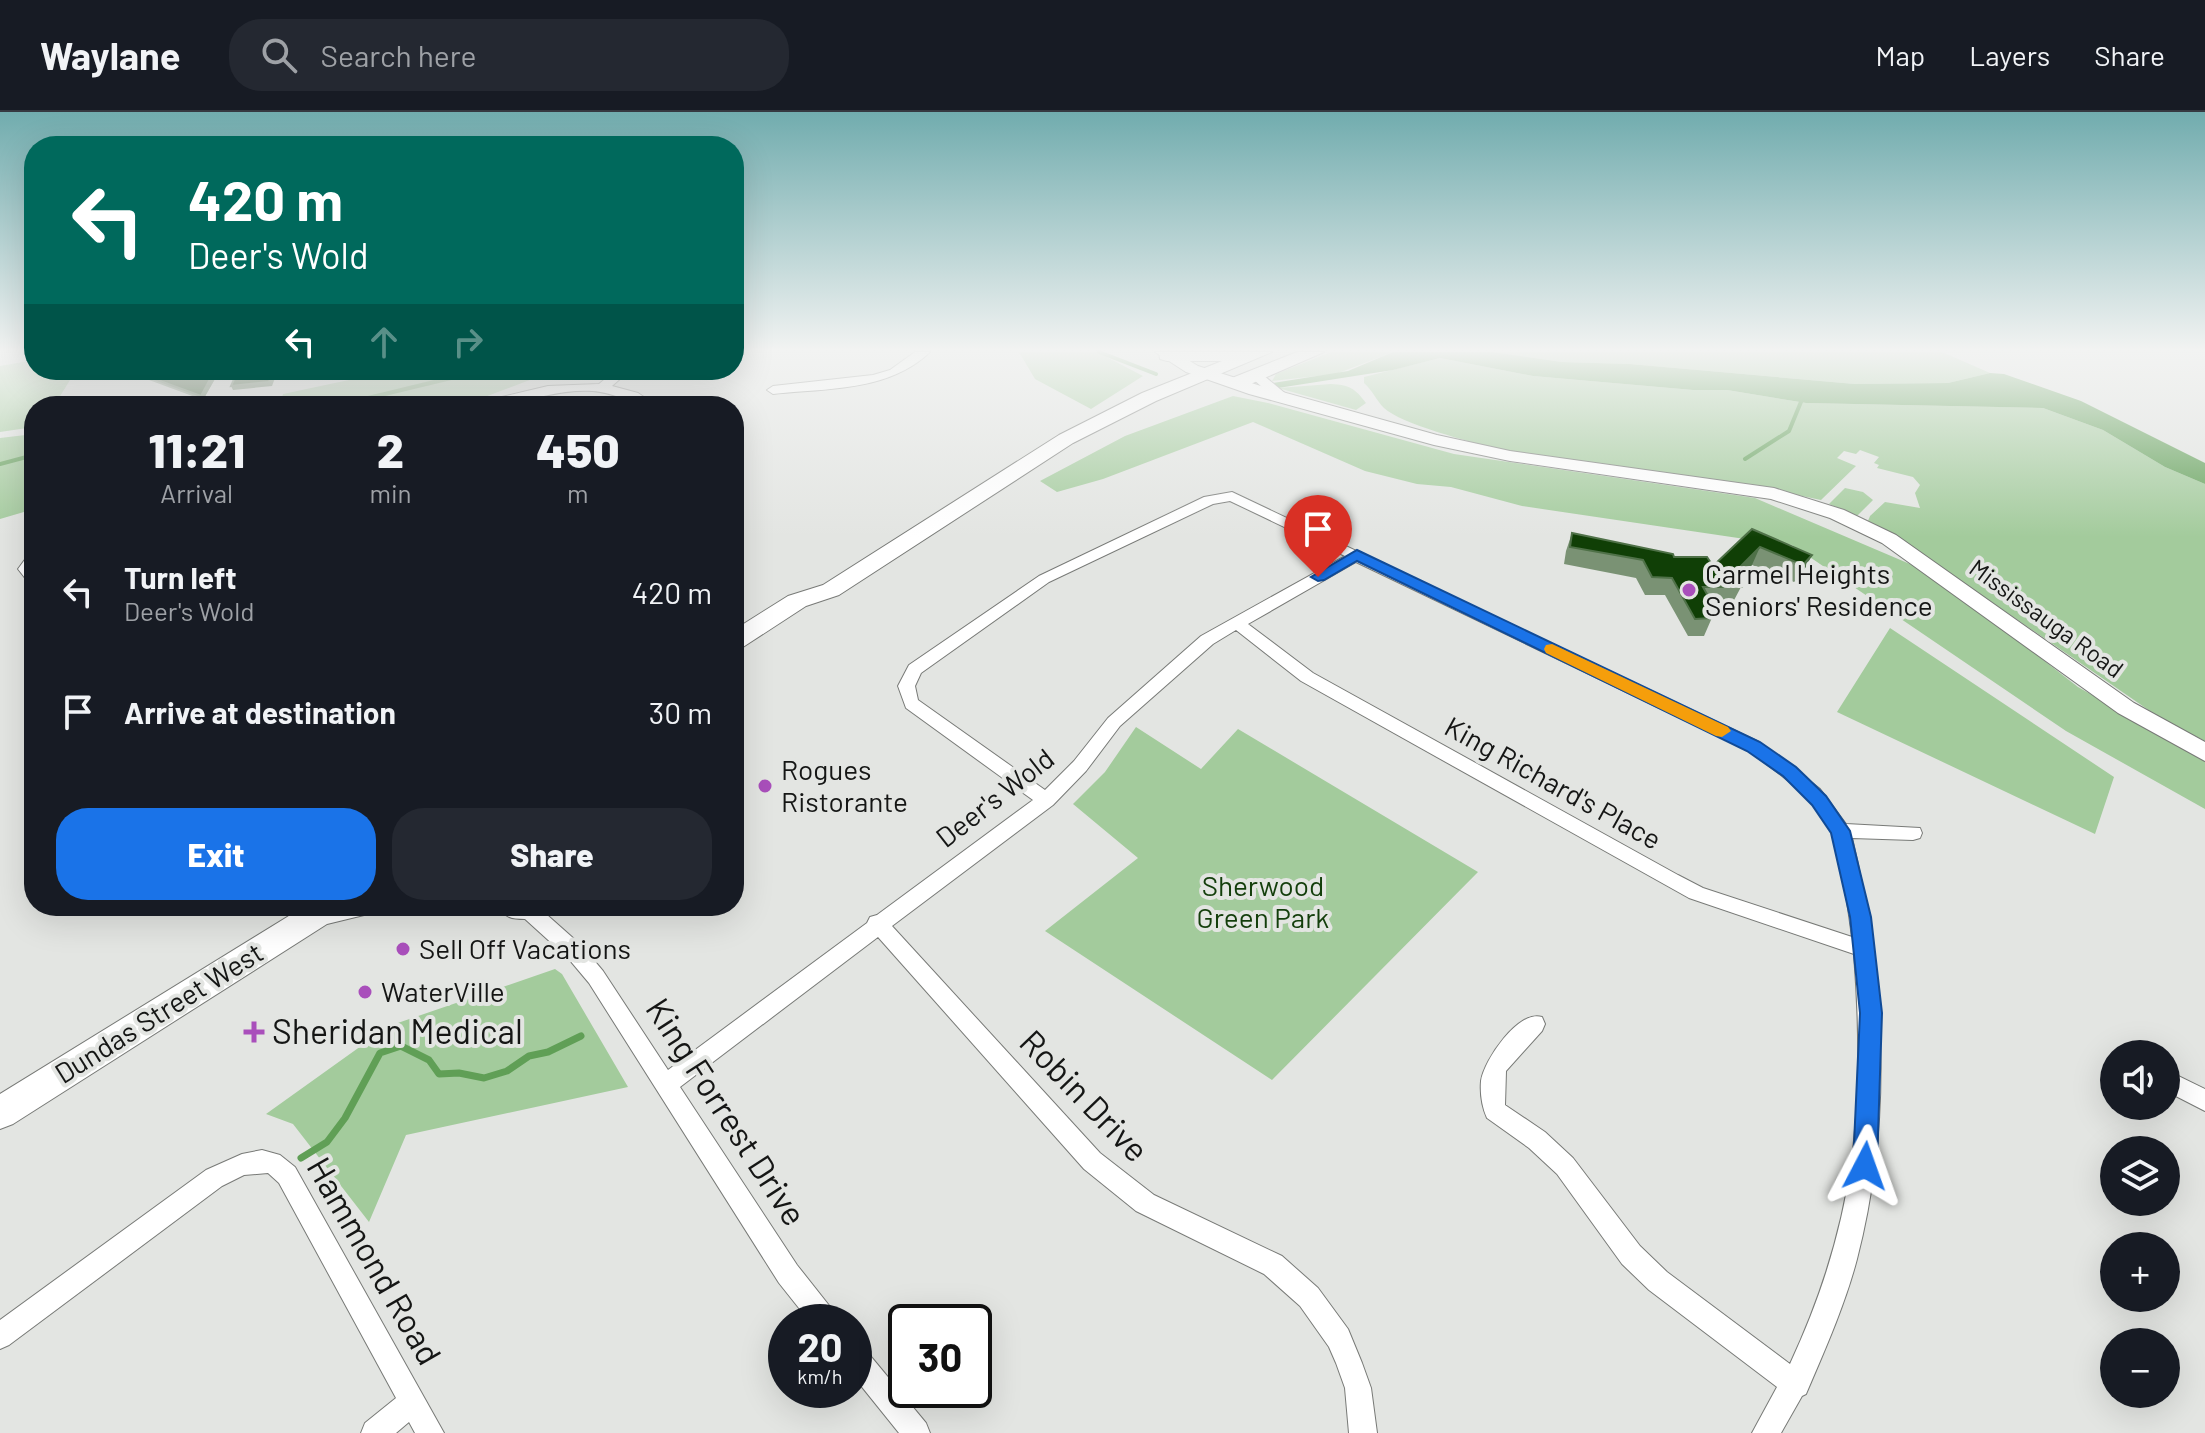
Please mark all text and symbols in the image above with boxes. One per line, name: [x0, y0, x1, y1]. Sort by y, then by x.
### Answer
search box: [229, 19, 789, 91]
text: Waylane: [40, 32, 181, 78]
icon: search: [257, 33, 301, 77]
text: Search here: [321, 37, 476, 73]
text: Map: [1875, 38, 1925, 72]
text: Layers: [1969, 38, 2050, 72]
text: Share: [2094, 38, 2165, 72]
text: 420 m: [188, 165, 343, 232]
icon: left: [56, 168, 160, 272]
text: Deer's Wold: [188, 233, 369, 276]
icon: left: [278, 320, 322, 364]
icon: ahead: [362, 320, 406, 364]
icon: right: [446, 320, 490, 364]
text: 11:21: [148, 420, 245, 478]
text: 2: [377, 420, 404, 478]
text: 450: [536, 420, 620, 478]
text: Arrival: [160, 477, 233, 508]
text: min: [369, 477, 412, 508]
text: m: [567, 477, 589, 508]
pin: [1284, 495, 1352, 577]
icon: arrive: [1296, 507, 1340, 551]
street label: Mississauga Road: [1964, 552, 2129, 683]
place label: Carmel Heights Seniors' Residence: [1705, 556, 1933, 622]
text: Turn left: [124, 559, 237, 595]
icon: left: [56, 570, 100, 614]
text: 420 m: [632, 574, 712, 610]
marker: Carmel Heights Seniors' Residence: [1680, 581, 1698, 599]
text: Deer's Wold: [124, 595, 254, 626]
icon: arrive: [56, 690, 100, 734]
text: Arrive at destination: [124, 694, 396, 730]
text: 30 m: [649, 694, 712, 730]
street label: King Richard's Place: [1439, 709, 1668, 856]
street label: Deer's Wold: [929, 741, 1060, 854]
place label: Rogues Ristorante: [781, 752, 908, 818]
marker: Rogues Ristorante: [756, 777, 774, 795]
button: Exit: [56, 808, 376, 900]
button: Share: [392, 808, 712, 900]
park label: Sherwood Green Park: [1197, 868, 1329, 934]
place label: Sell Off Vacations: [419, 931, 631, 965]
street label: Dundas Street West: [48, 934, 269, 1090]
marker: Sell Off Vacations: [394, 940, 412, 958]
place label: WaterVille: [381, 974, 505, 1008]
marker: WaterVille: [356, 983, 374, 1001]
street label: King Forrest Drive: [638, 990, 816, 1233]
place label: Sheridan Medical: [272, 1010, 523, 1051]
marker: Sheridan Medical: [243, 1021, 265, 1043]
street label: Robin Drive: [1012, 1021, 1158, 1169]
map controls: [2100, 1040, 2180, 1408]
button: sound: [2100, 1040, 2180, 1120]
position arrow: [1823, 1124, 1907, 1208]
button: layers: [2100, 1136, 2180, 1216]
street label: Hammond Road: [299, 1149, 451, 1371]
button: +: [2100, 1232, 2180, 1312]
speed limit sign: 30: [888, 1304, 992, 1408]
text: 20: [797, 1322, 843, 1370]
button: −: [2100, 1328, 2180, 1408]
text: km/h: [797, 1364, 843, 1388]

